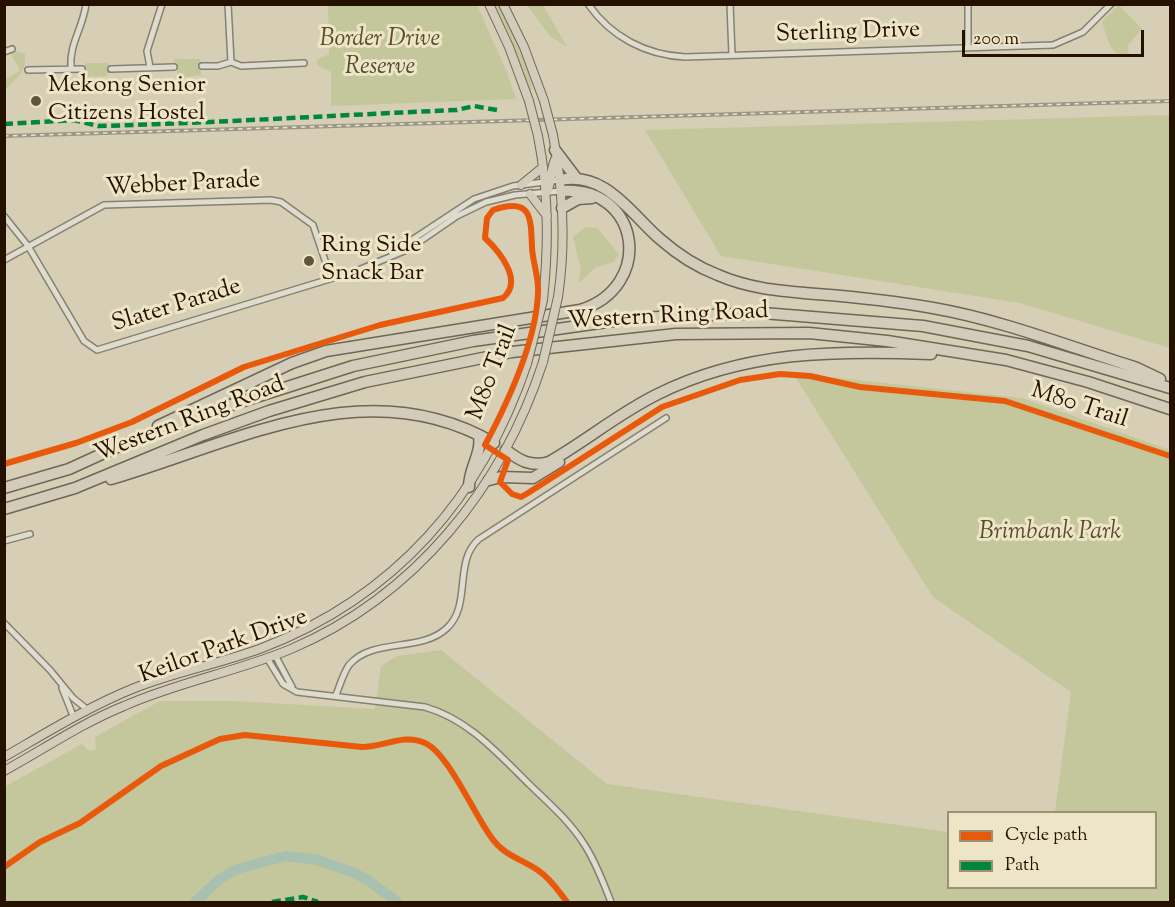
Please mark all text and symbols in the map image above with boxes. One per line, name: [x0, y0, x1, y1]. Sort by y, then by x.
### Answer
street label: Sterling Drive: [775, 17, 921, 51]
scale bar: [965, 18, 1146, 56]
park label: Border Drive Reserve: [320, 27, 440, 83]
text: 200 m: [973, 27, 1019, 53]
place label: Mekong Senior Citizens Hostel: [48, 73, 206, 129]
marker: Mekong Senior Citizens Hostel: [29, 94, 43, 108]
street label: Webber Parade: [105, 168, 261, 204]
place label: Ring Side Snack Bar: [321, 233, 424, 289]
marker: Ring Side Snack Bar: [302, 254, 316, 268]
street label: Slater Parade: [109, 274, 245, 340]
street label: Western Ring Road: [567, 298, 769, 338]
street label: M80 Trail: [463, 321, 525, 425]
street label: Western Ring Road: [91, 371, 289, 471]
street label: M80 Trail: [1027, 378, 1131, 436]
park label: Brimbank Park: [979, 520, 1121, 548]
street label: Keilor Park Drive: [136, 604, 312, 692]
legend: [947, 811, 1157, 889]
text: Cycle path: [1005, 823, 1088, 849]
text: Path: [1005, 853, 1040, 879]

